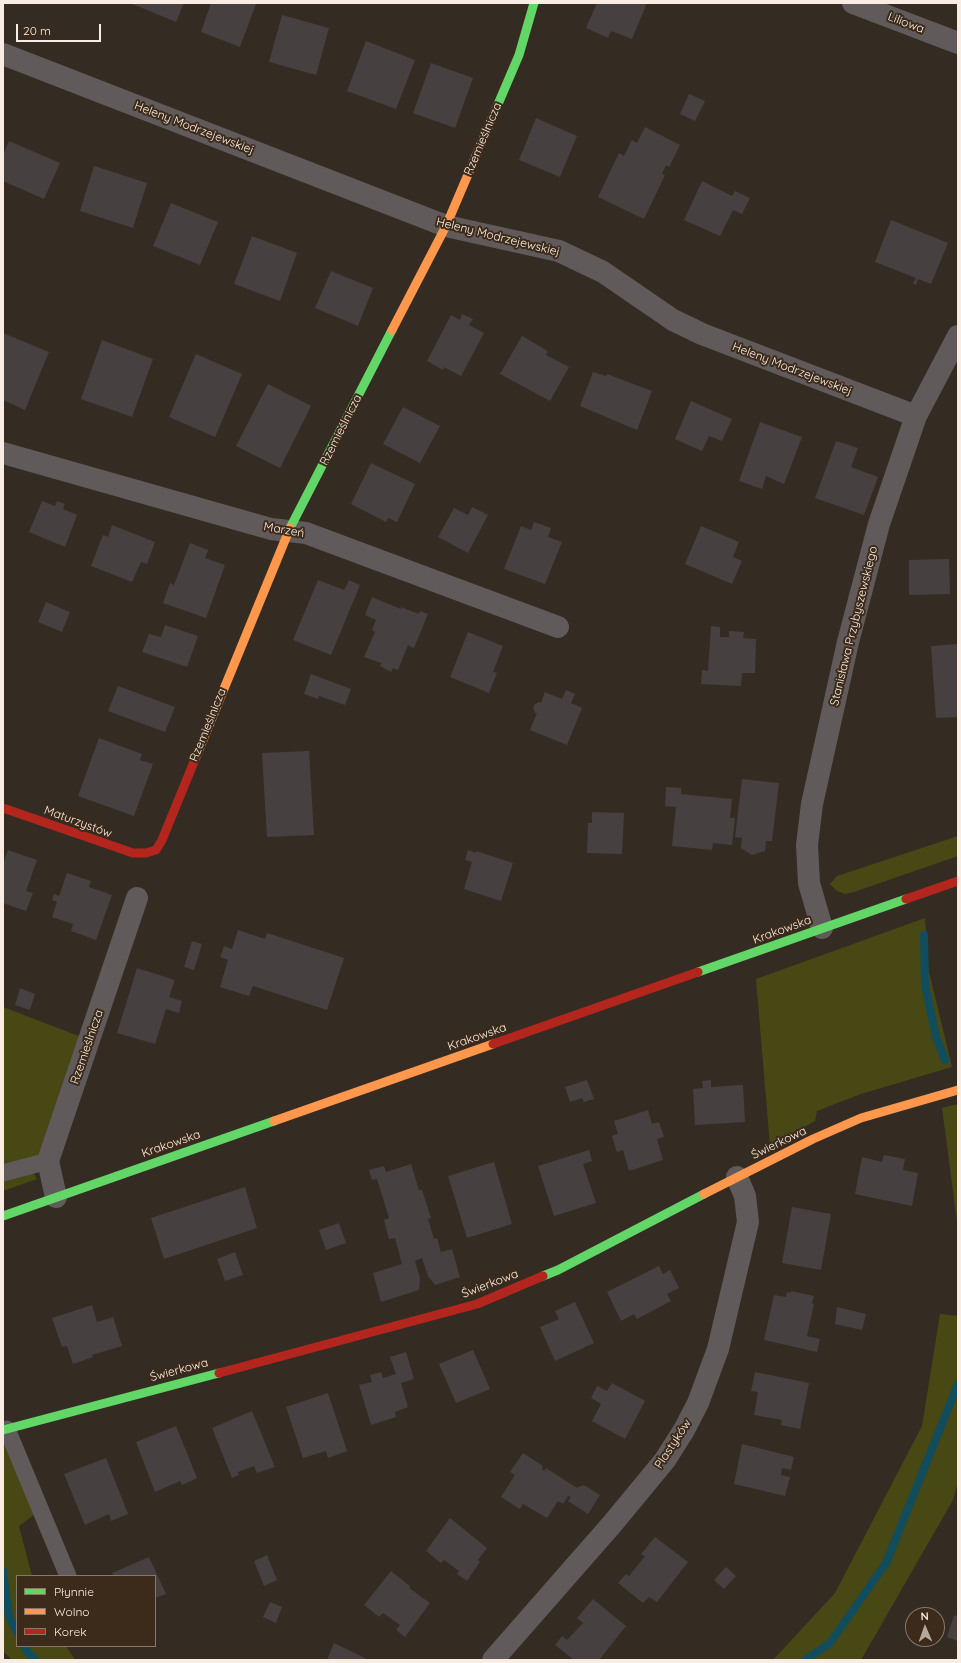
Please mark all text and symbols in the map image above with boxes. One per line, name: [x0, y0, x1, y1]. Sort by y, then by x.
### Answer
street label: Liliowa: [886, 9, 926, 37]
scale bar: [18, 16, 103, 42]
text: 20 m: [23, 23, 51, 38]
street label: Heleny Modrzejewskiej: [132, 99, 256, 157]
street label: Rzemieślnicza: [461, 100, 505, 178]
street label: Heleny Modrzejewskiej: [435, 215, 561, 259]
street label: Heleny Modrzejewskiej: [730, 340, 854, 398]
street label: Rzemieślnicza: [317, 392, 365, 468]
street label: Marzeń: [262, 519, 306, 541]
street label: Stanisława Przybyszewskiego: [827, 545, 881, 707]
street label: Rzemieślnicza: [187, 686, 229, 764]
street label: Maturzystów: [42, 803, 114, 841]
street label: Krakowska: [751, 913, 813, 947]
street label: Rzemieślnicza: [68, 1008, 106, 1086]
street label: Krakowska: [446, 1020, 508, 1054]
street label: Świerkowa: [749, 1123, 809, 1163]
street label: Krakowska: [140, 1127, 202, 1161]
street label: Świerkowa: [460, 1267, 520, 1301]
street label: Świerkowa: [148, 1355, 210, 1385]
street label: Plastyków: [652, 1416, 694, 1472]
legend: [16, 1575, 156, 1647]
text: Płynnie: [54, 1584, 94, 1599]
text: Wolno: [54, 1604, 90, 1619]
north arrow: [905, 1607, 945, 1647]
text: N: [920, 1609, 929, 1623]
text: Korek: [54, 1624, 87, 1639]

